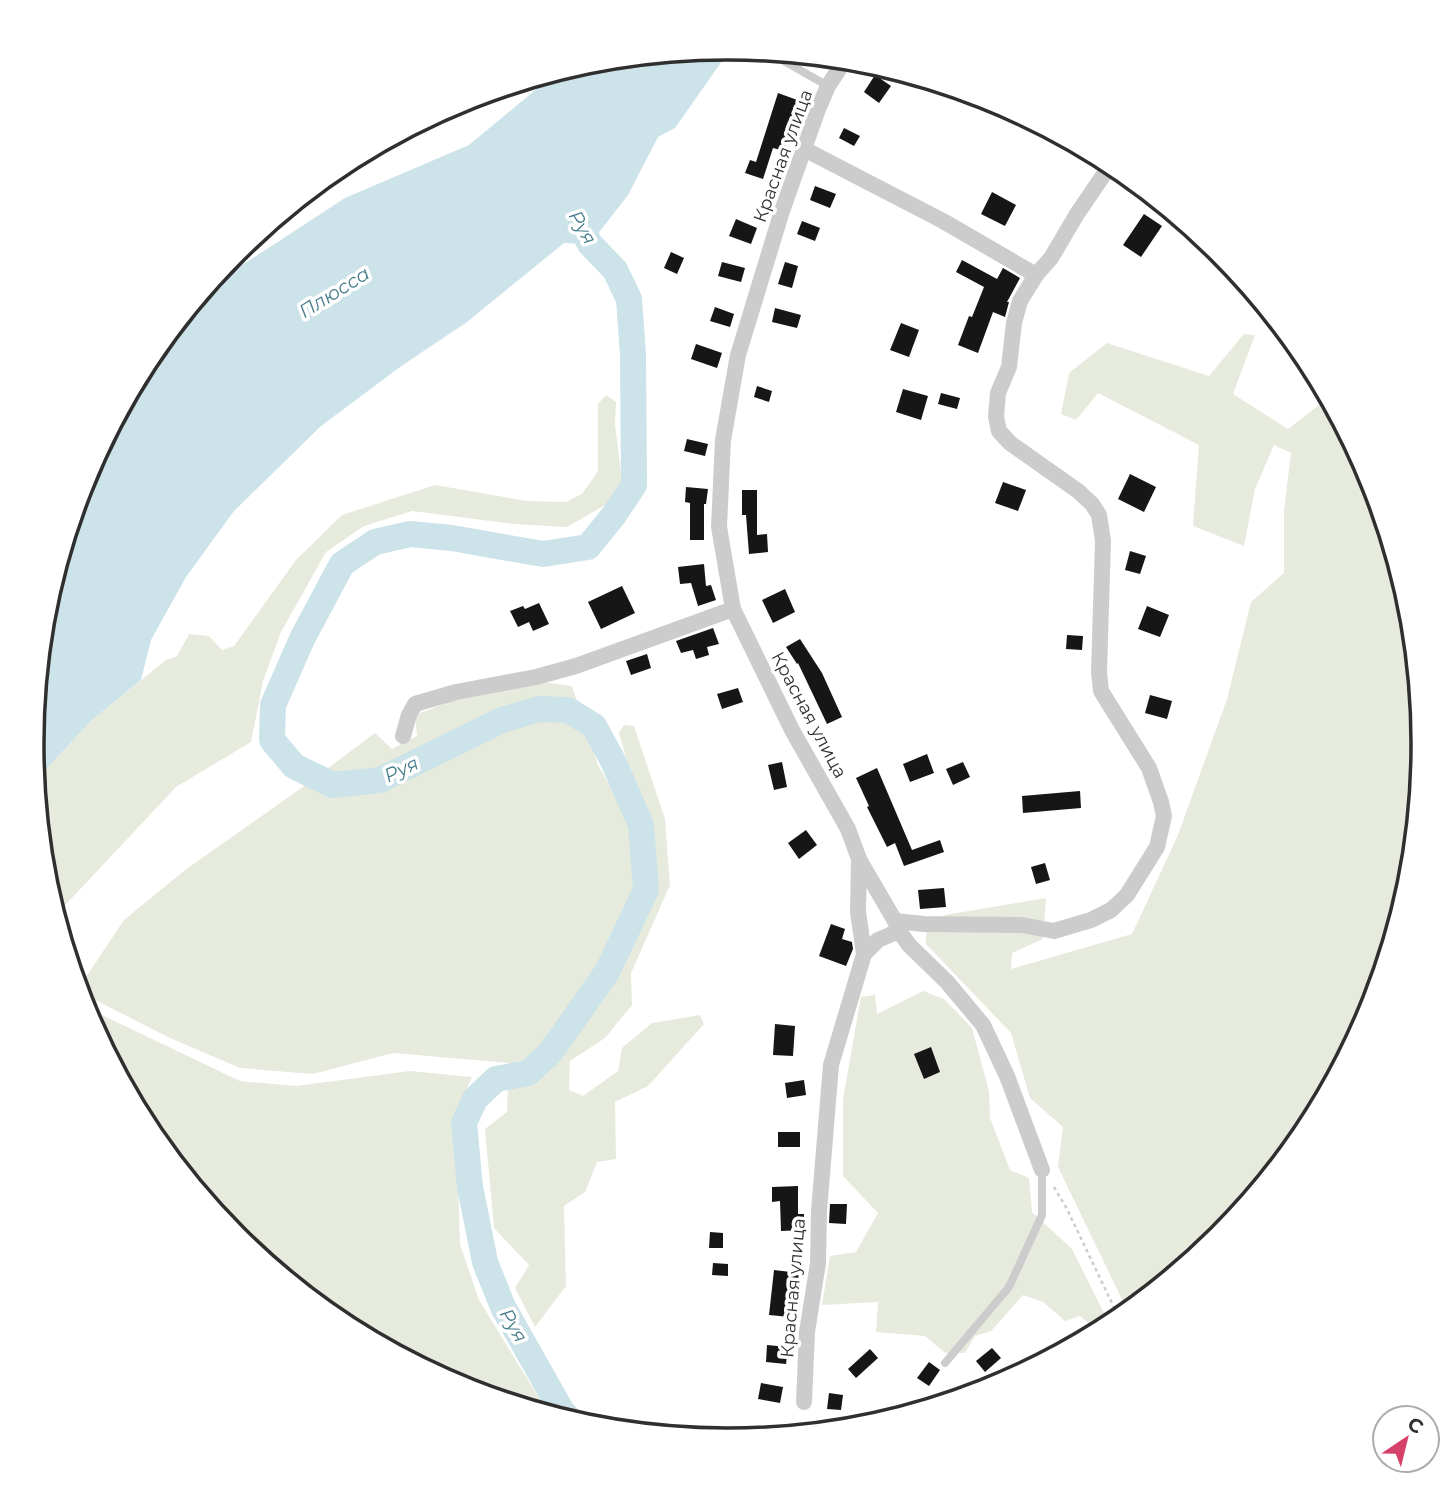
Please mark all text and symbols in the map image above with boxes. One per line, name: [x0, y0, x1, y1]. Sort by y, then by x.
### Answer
street label: Красная улица: [749, 87, 817, 225]
water label: Руя: [564, 206, 601, 248]
water label: Плюсса: [295, 262, 374, 323]
street label: Красная улица: [766, 648, 852, 782]
water label: Руя: [380, 752, 422, 787]
street label: Красная улица: [776, 1217, 810, 1359]
water label: Руя: [495, 1304, 532, 1346]
north arrow: [1371, 1404, 1441, 1474]
text: С: [1403, 1412, 1428, 1439]

